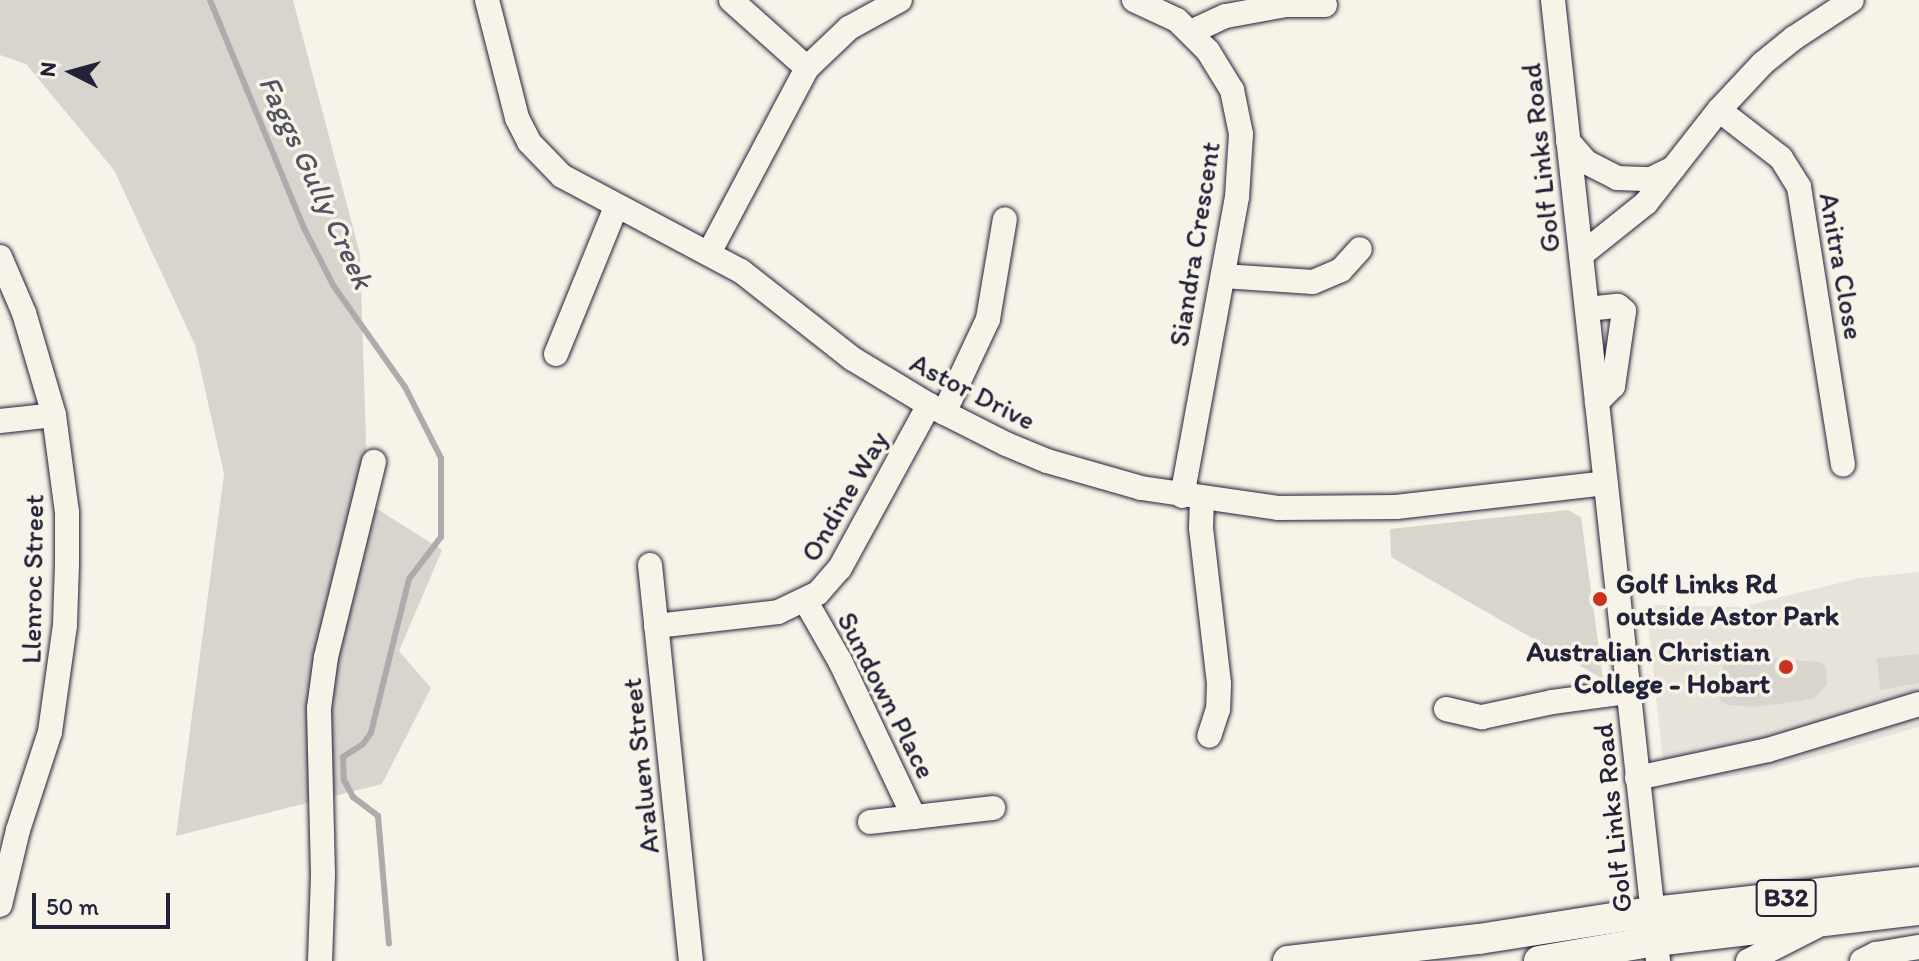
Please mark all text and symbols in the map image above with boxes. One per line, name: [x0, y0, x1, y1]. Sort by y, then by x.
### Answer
north arrow: [32, 32, 112, 112]
text: N: [33, 61, 62, 78]
street label: Golf Links Road: [1513, 62, 1567, 254]
water label: Faggs Gully Creek: [251, 70, 381, 294]
street label: Siandra Crescent: [1161, 139, 1227, 349]
street label: Anitra Close: [1813, 190, 1871, 342]
street label: Astor Drive: [905, 345, 1041, 437]
street label: Ondine Way: [793, 425, 895, 567]
street label: Llenroc Street: [14, 494, 50, 664]
place label: Golf Links Rd outside Astor Park: [1616, 566, 1838, 632]
marker: Golf Links Rd outside Astor Park: [1591, 590, 1609, 608]
street label: Sundown Place: [831, 606, 943, 784]
place label: Australian Christian College - Hobart: [1528, 634, 1770, 700]
marker: Australian Christian College - Hobart: [1777, 658, 1795, 676]
street label: Araluen Street: [614, 676, 666, 856]
street label: Golf Links Road: [1585, 722, 1639, 914]
road number: B32: [1754, 876, 1818, 920]
scale bar: [36, 877, 174, 927]
text: 50 m: [46, 892, 99, 921]

